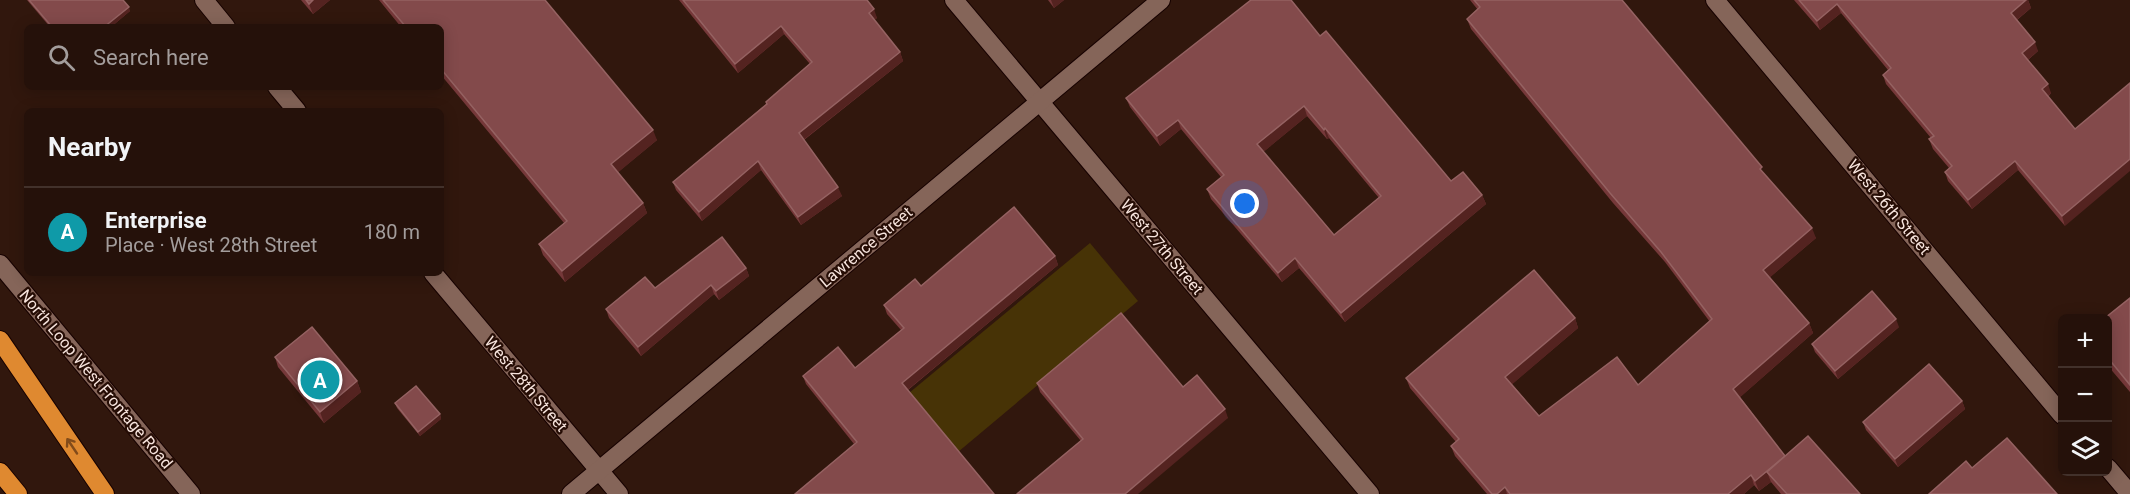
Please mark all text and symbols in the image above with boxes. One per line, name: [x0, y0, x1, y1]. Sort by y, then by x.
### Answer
search box: [24, 24, 444, 90]
icon: search: [45, 41, 78, 74]
text: Search here: [93, 45, 209, 70]
text: Nearby: [48, 132, 131, 162]
street label: West 26th Street: [1844, 156, 1934, 258]
your location: [1230, 189, 1259, 218]
street label: West 27th Street: [1117, 196, 1207, 298]
street label: Lawrence Street: [816, 203, 916, 291]
text: Enterprise: [105, 208, 207, 233]
text: A: [61, 220, 74, 244]
text: 180 m: [364, 220, 420, 244]
text: Place · West 28th Street: [105, 233, 317, 257]
street label: North Loop West Frontage Road: [15, 286, 177, 472]
map controls: [2058, 314, 2112, 476]
button: +: [2058, 314, 2112, 368]
street label: West 28th Street: [481, 333, 571, 435]
pin: A: [300, 358, 340, 403]
button: −: [2058, 368, 2112, 422]
button: layers: [2058, 422, 2112, 476]
one-way arrow: [66, 438, 78, 454]

